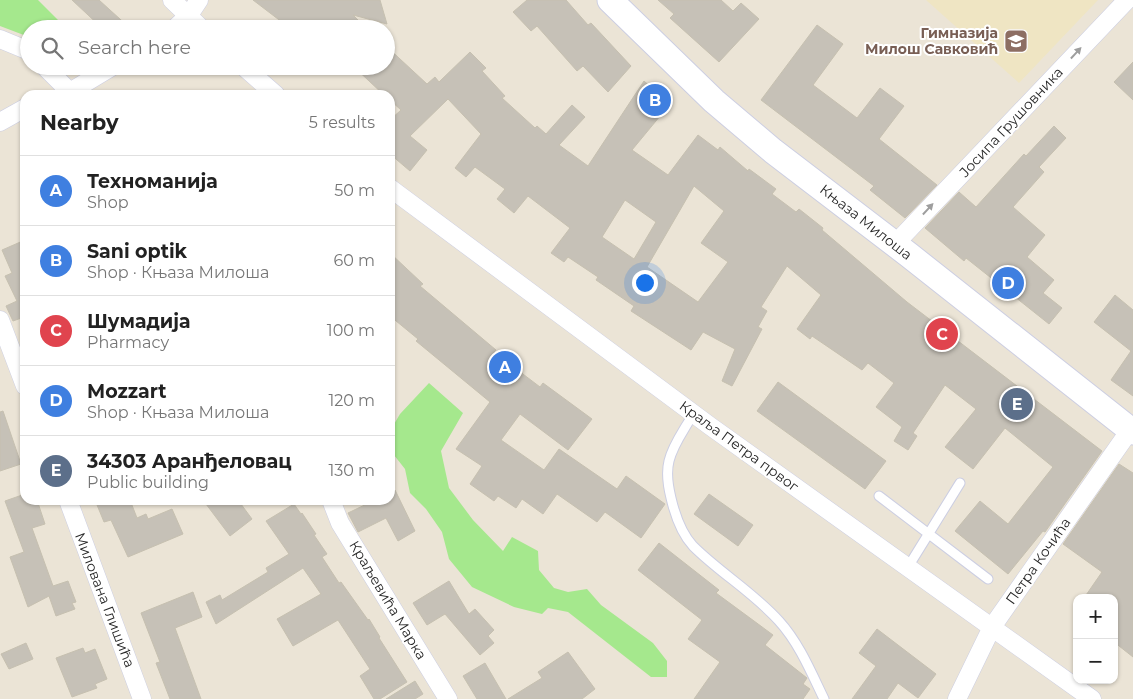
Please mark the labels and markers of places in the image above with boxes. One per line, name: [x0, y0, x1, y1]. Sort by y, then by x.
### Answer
place label: Гимназија Милош Савковић: [865, 24, 998, 58]
school or university icon: Гимназија Милош Савковић: [1003, 28, 1029, 54]
pin: B: [639, 81, 671, 119]
pin: D: [992, 264, 1024, 302]
pin: C: [926, 315, 958, 353]
pin: A: [489, 348, 521, 386]
pin: E: [1001, 385, 1033, 423]

